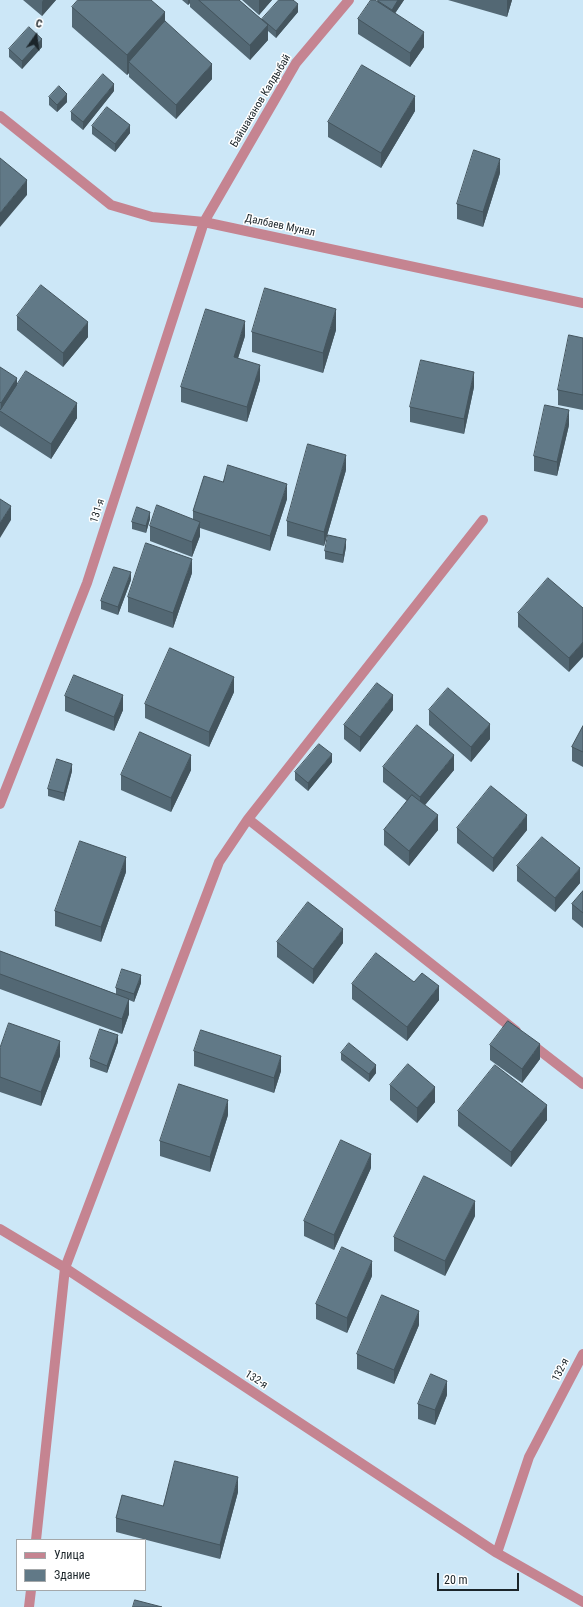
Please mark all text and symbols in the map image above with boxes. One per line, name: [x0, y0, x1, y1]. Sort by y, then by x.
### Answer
north arrow: [16, 16, 56, 56]
text: С: [34, 17, 44, 31]
street label: Байшаканов Калдыбай: [228, 52, 294, 150]
street label: Далбаев Мунал: [244, 212, 316, 240]
street label: 131-я: [88, 497, 108, 525]
street label: 132-я: [550, 1356, 572, 1384]
street label: 132-я: [242, 1368, 270, 1392]
legend: [16, 1539, 146, 1591]
text: Улица: [54, 1548, 84, 1562]
scale bar: [439, 1565, 521, 1591]
text: Здание: [54, 1568, 90, 1582]
text: 20 m: [444, 1573, 468, 1587]

